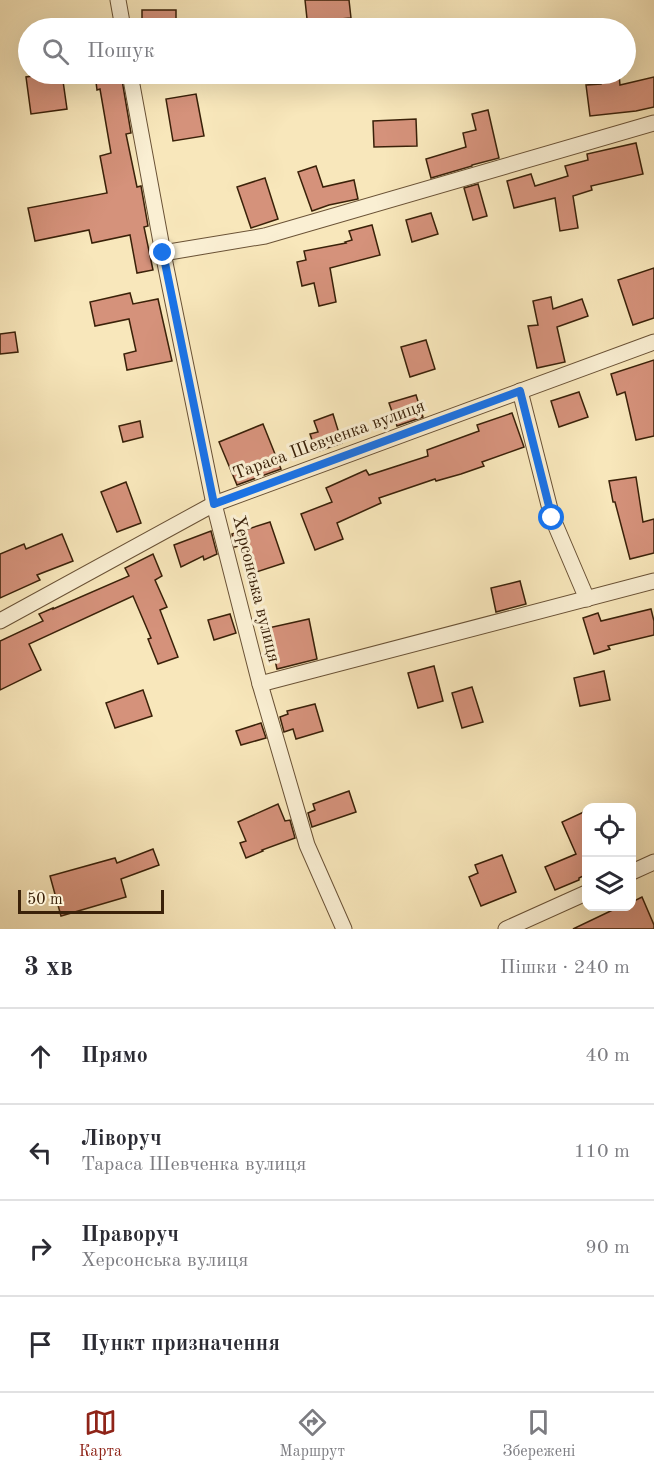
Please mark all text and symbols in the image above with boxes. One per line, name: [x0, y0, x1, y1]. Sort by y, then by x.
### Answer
search box: [18, 18, 636, 84]
icon: search: [39, 35, 72, 68]
text: Пошук: [87, 40, 155, 62]
route end: [149, 239, 175, 265]
street label: Тараса Шевченка вулиця: [231, 397, 427, 483]
route start: [538, 504, 564, 530]
street label: Херсонська вулиця: [229, 514, 283, 664]
map controls: [582, 803, 636, 911]
button: locate: [582, 803, 636, 857]
button: layers: [582, 857, 636, 911]
scale bar: [18, 887, 164, 914]
text: 50 m: [27, 892, 63, 908]
text: 3 хв: [24, 955, 73, 981]
text: Пішки · 240 m: [500, 958, 630, 978]
icon: ahead: [24, 1040, 57, 1073]
text: Прямо: [81, 1045, 148, 1067]
text: 40 m: [585, 1046, 630, 1066]
text: Ліворуч: [81, 1128, 162, 1150]
icon: left: [24, 1136, 57, 1169]
text: 110 m: [574, 1142, 630, 1162]
text: Тараса Шевченка вулиця: [81, 1155, 306, 1175]
text: Праворуч: [81, 1224, 179, 1246]
icon: right: [24, 1232, 57, 1265]
text: 90 m: [585, 1238, 630, 1258]
text: Херсонська вулиця: [81, 1251, 248, 1271]
icon: arrive: [24, 1328, 57, 1361]
text: Пункт призначення: [81, 1333, 280, 1355]
tab: Карта: [79, 1406, 122, 1462]
tab: Маршрут: [279, 1406, 345, 1462]
tab: Збережені: [502, 1406, 575, 1462]

